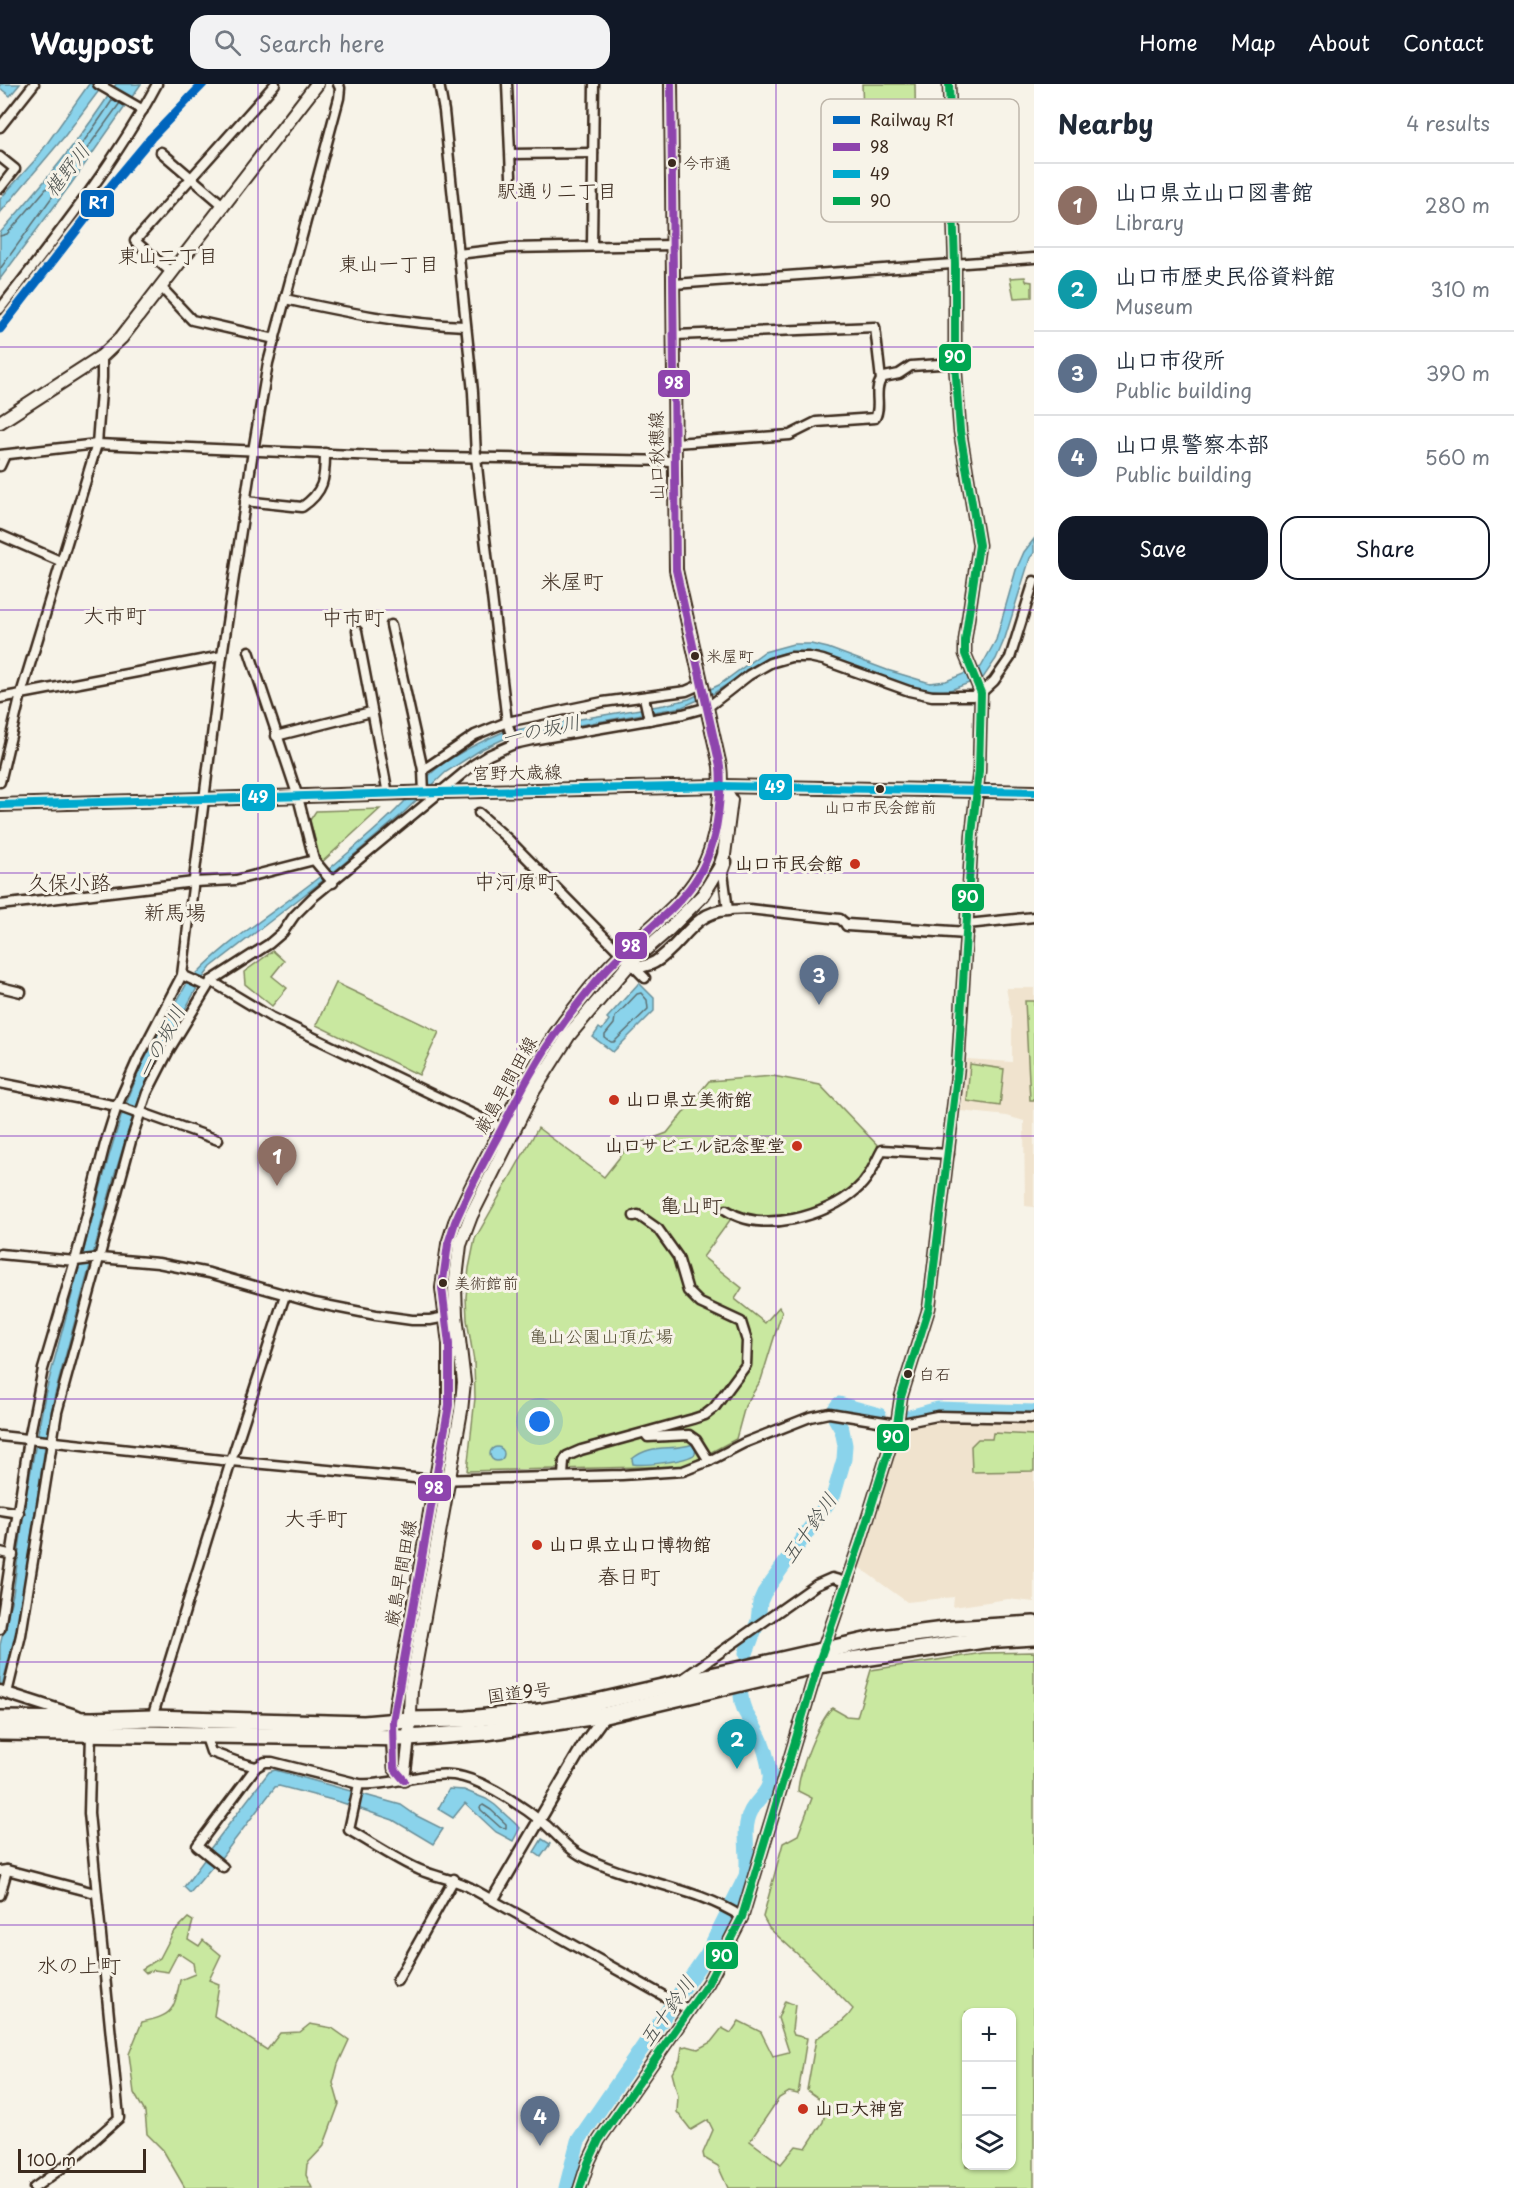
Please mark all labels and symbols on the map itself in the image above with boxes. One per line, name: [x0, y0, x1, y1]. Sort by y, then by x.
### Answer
legend: [821, 99, 1019, 222]
text: Railway R1: [870, 107, 954, 131]
text: 98: [870, 134, 889, 158]
water label: 椹野川: [36, 137, 97, 202]
place label: 今市通: [683, 150, 731, 174]
marker: 今市通: [666, 157, 678, 169]
text: 49: [870, 161, 890, 185]
district label: 駅通り二丁目: [497, 175, 617, 205]
text: 90: [870, 188, 891, 212]
line badge: R1: [80, 189, 115, 218]
text: R1: [89, 190, 108, 214]
district label: 東山二丁目: [118, 240, 218, 270]
district label: 東山一丁目: [339, 248, 439, 278]
line badge: 90: [938, 343, 972, 372]
text: 90: [944, 344, 966, 368]
line badge: 98: [657, 369, 691, 398]
text: 98: [664, 370, 684, 394]
street label: 山口秋穂線: [641, 411, 670, 501]
district label: 米屋町: [541, 564, 604, 596]
district label: 大市町: [84, 598, 147, 630]
district label: 中市町: [322, 600, 385, 632]
place label: 米屋町: [706, 643, 754, 667]
marker: 米屋町: [689, 650, 701, 662]
water label: 一の坂川: [499, 706, 583, 752]
street label: 宮野大歳線: [472, 757, 562, 786]
line badge: 49: [758, 773, 793, 801]
text: 49: [765, 774, 785, 798]
line badge: 49: [241, 783, 276, 812]
marker: 山口市民会館前: [874, 783, 886, 795]
text: 49: [248, 784, 268, 808]
place label: 山口市民会館前: [824, 794, 936, 818]
place label: 山口市民会館: [735, 849, 843, 876]
marker: 山口市民会館: [848, 857, 862, 871]
district label: 中河原町: [474, 864, 558, 896]
district label: 久保小路: [27, 865, 111, 897]
line badge: 90: [951, 883, 985, 912]
text: 90: [957, 884, 979, 908]
district label: 新馬場: [144, 895, 207, 927]
line badge: 98: [614, 931, 648, 960]
text: 98: [621, 933, 641, 957]
pin: 3: [800, 956, 838, 1005]
water label: 一の坂川: [128, 999, 192, 1084]
street label: 厳島早間田線: [467, 1030, 543, 1138]
place label: 山口県立美術館: [626, 1085, 752, 1112]
marker: 山口県立美術館: [607, 1093, 621, 1107]
place label: 山口サビエル記念聖堂: [605, 1131, 785, 1158]
pin: 1: [258, 1136, 296, 1186]
marker: 山口サビエル記念聖堂: [790, 1139, 804, 1153]
district label: 亀山町: [660, 1188, 723, 1220]
place label: 美術館前: [454, 1270, 518, 1294]
marker: 美術館前: [437, 1277, 449, 1289]
park label: 亀山公園山頂広場: [529, 1322, 673, 1349]
place label: 白石: [919, 1361, 951, 1385]
marker: 白石: [902, 1368, 914, 1380]
your location: [525, 1407, 554, 1436]
line badge: 90: [876, 1423, 910, 1452]
text: 90: [882, 1424, 904, 1448]
line badge: 98: [417, 1474, 452, 1502]
text: 98: [424, 1475, 444, 1499]
water label: 五十鈴川: [773, 1486, 843, 1569]
district label: 大手町: [285, 1501, 348, 1533]
street label: 厳島早間田線: [377, 1517, 422, 1628]
place label: 山口県立山口博物館: [549, 1530, 711, 1557]
marker: 山口県立山口博物館: [530, 1538, 544, 1552]
district label: 春日町: [598, 1559, 661, 1591]
street label: 国道9号: [485, 1674, 552, 1709]
pin: 2: [718, 1720, 756, 1769]
line badge: 90: [705, 1941, 739, 1970]
text: 90: [711, 1943, 733, 1967]
district label: 水の上町: [37, 1948, 121, 1980]
water label: 五十鈴川: [631, 1969, 701, 2052]
place label: 山口大神宮: [815, 2094, 905, 2121]
pin: 4: [520, 2096, 560, 2146]
marker: 山口大神宮: [796, 2102, 810, 2116]
scale bar: [18, 2146, 146, 2174]

